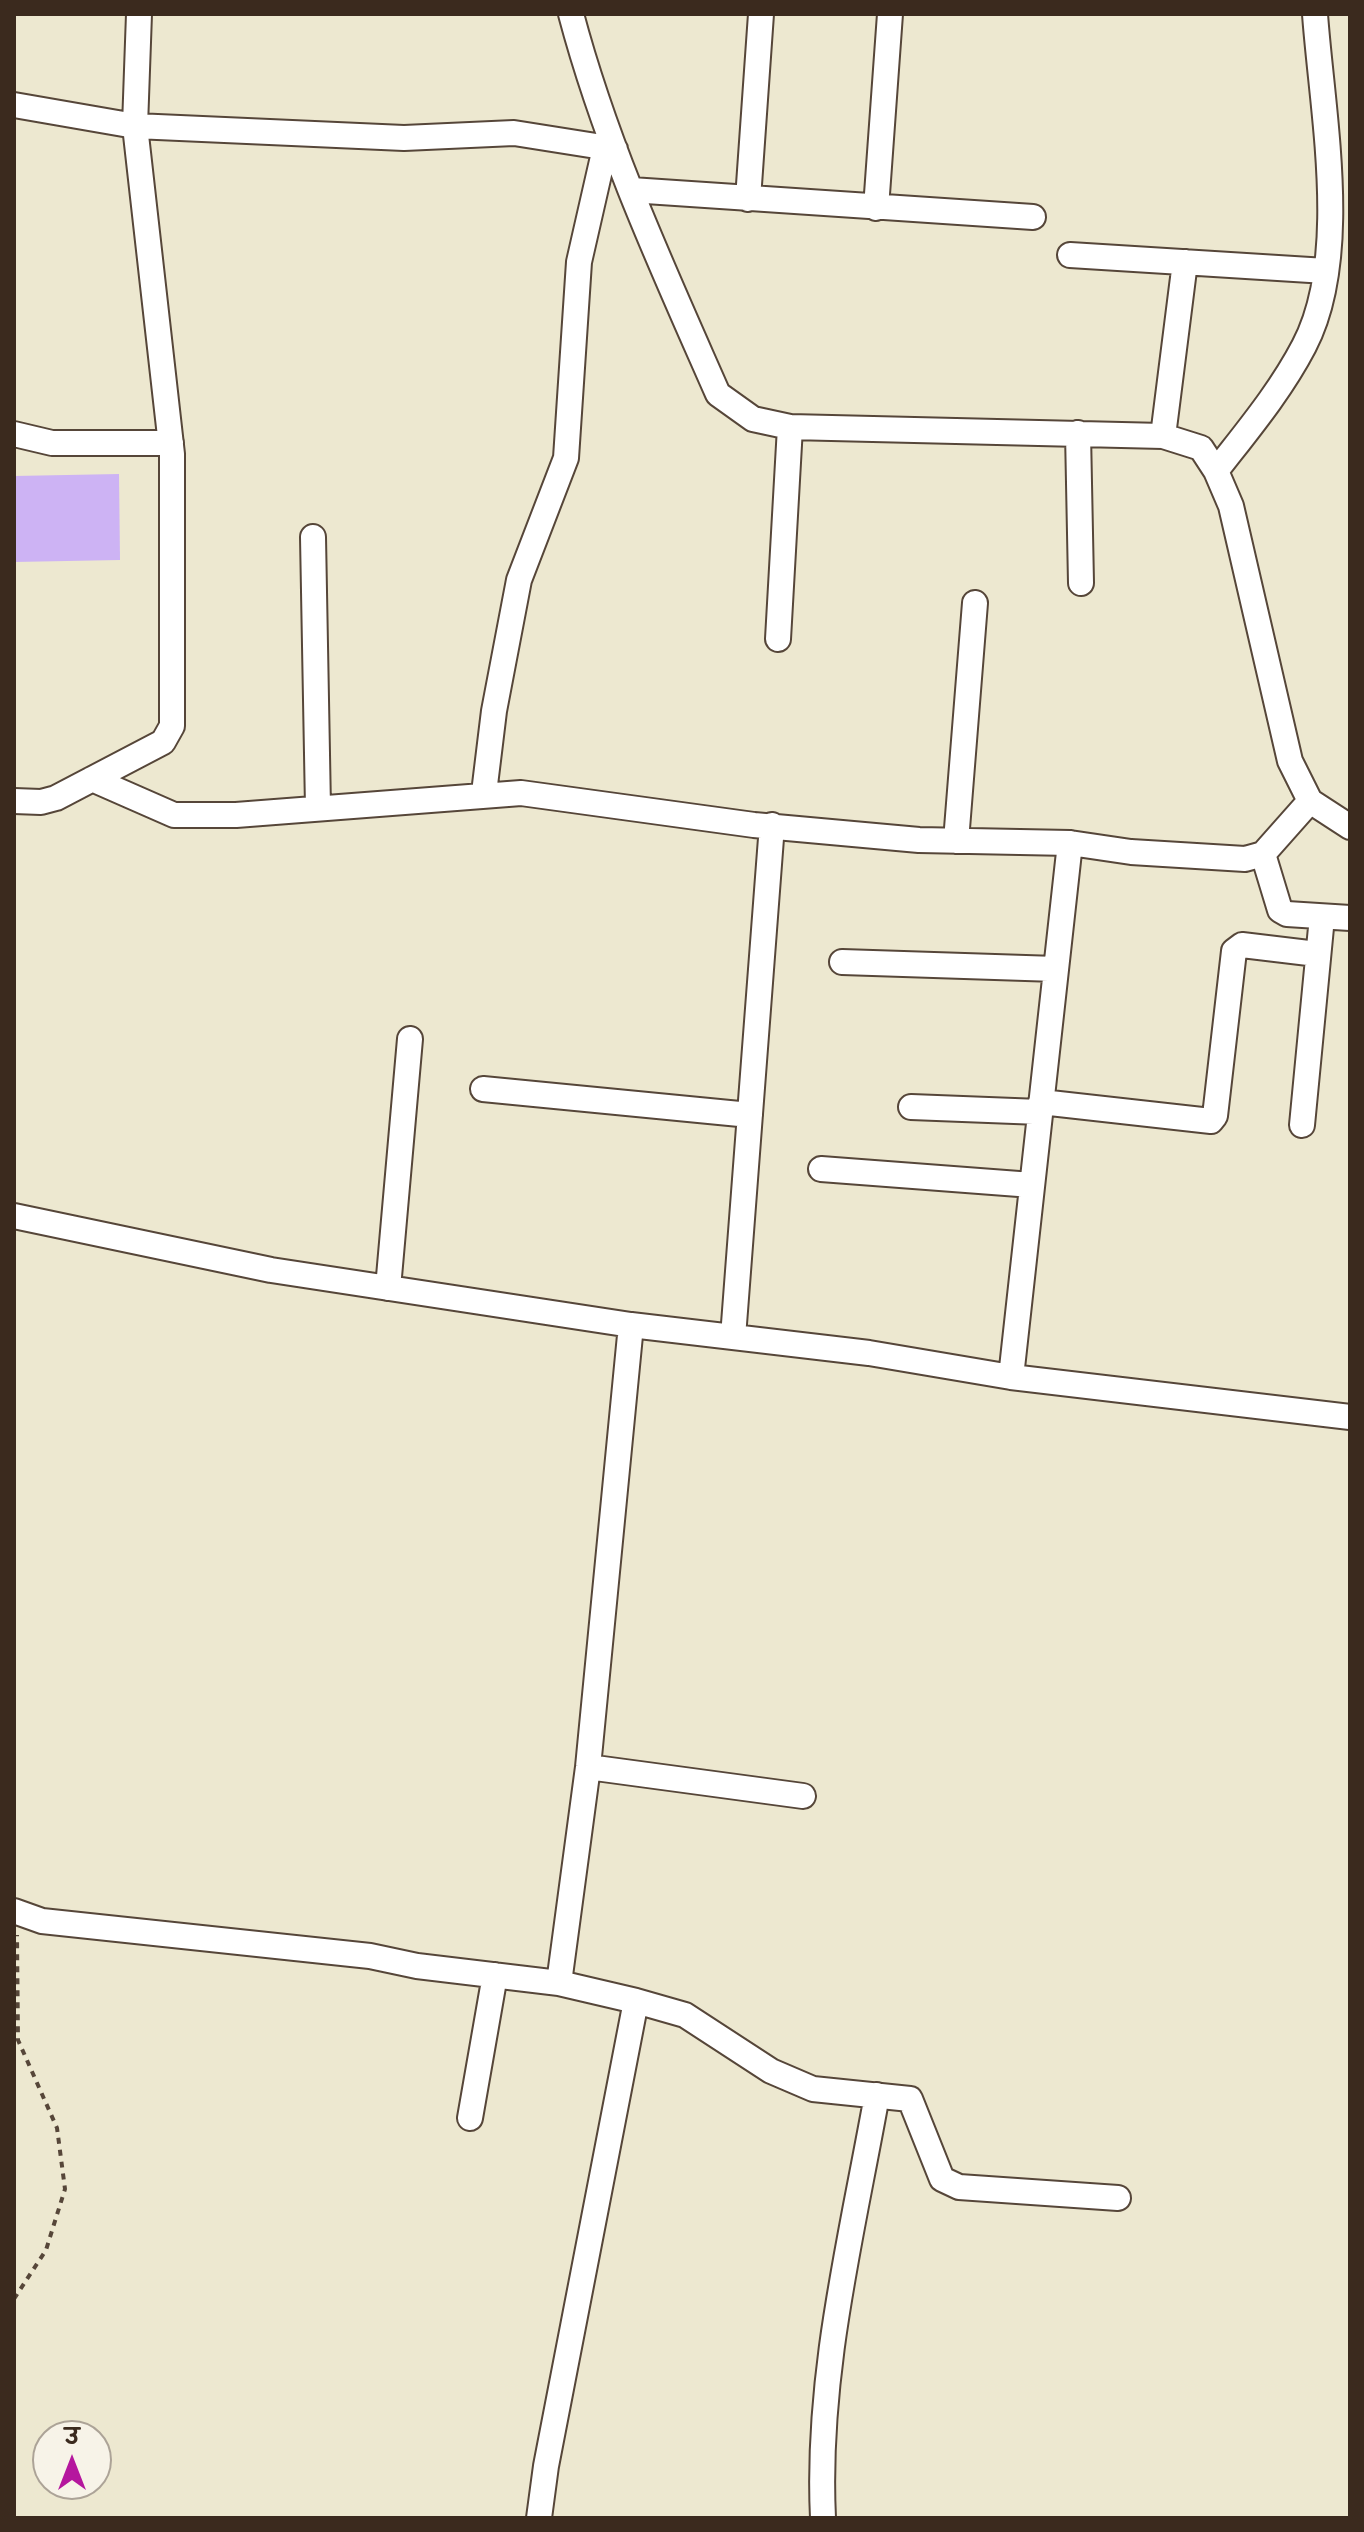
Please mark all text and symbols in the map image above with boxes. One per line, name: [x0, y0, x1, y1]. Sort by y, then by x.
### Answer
north arrow: [32, 2420, 112, 2500]
text: उ: [65, 2424, 79, 2451]

